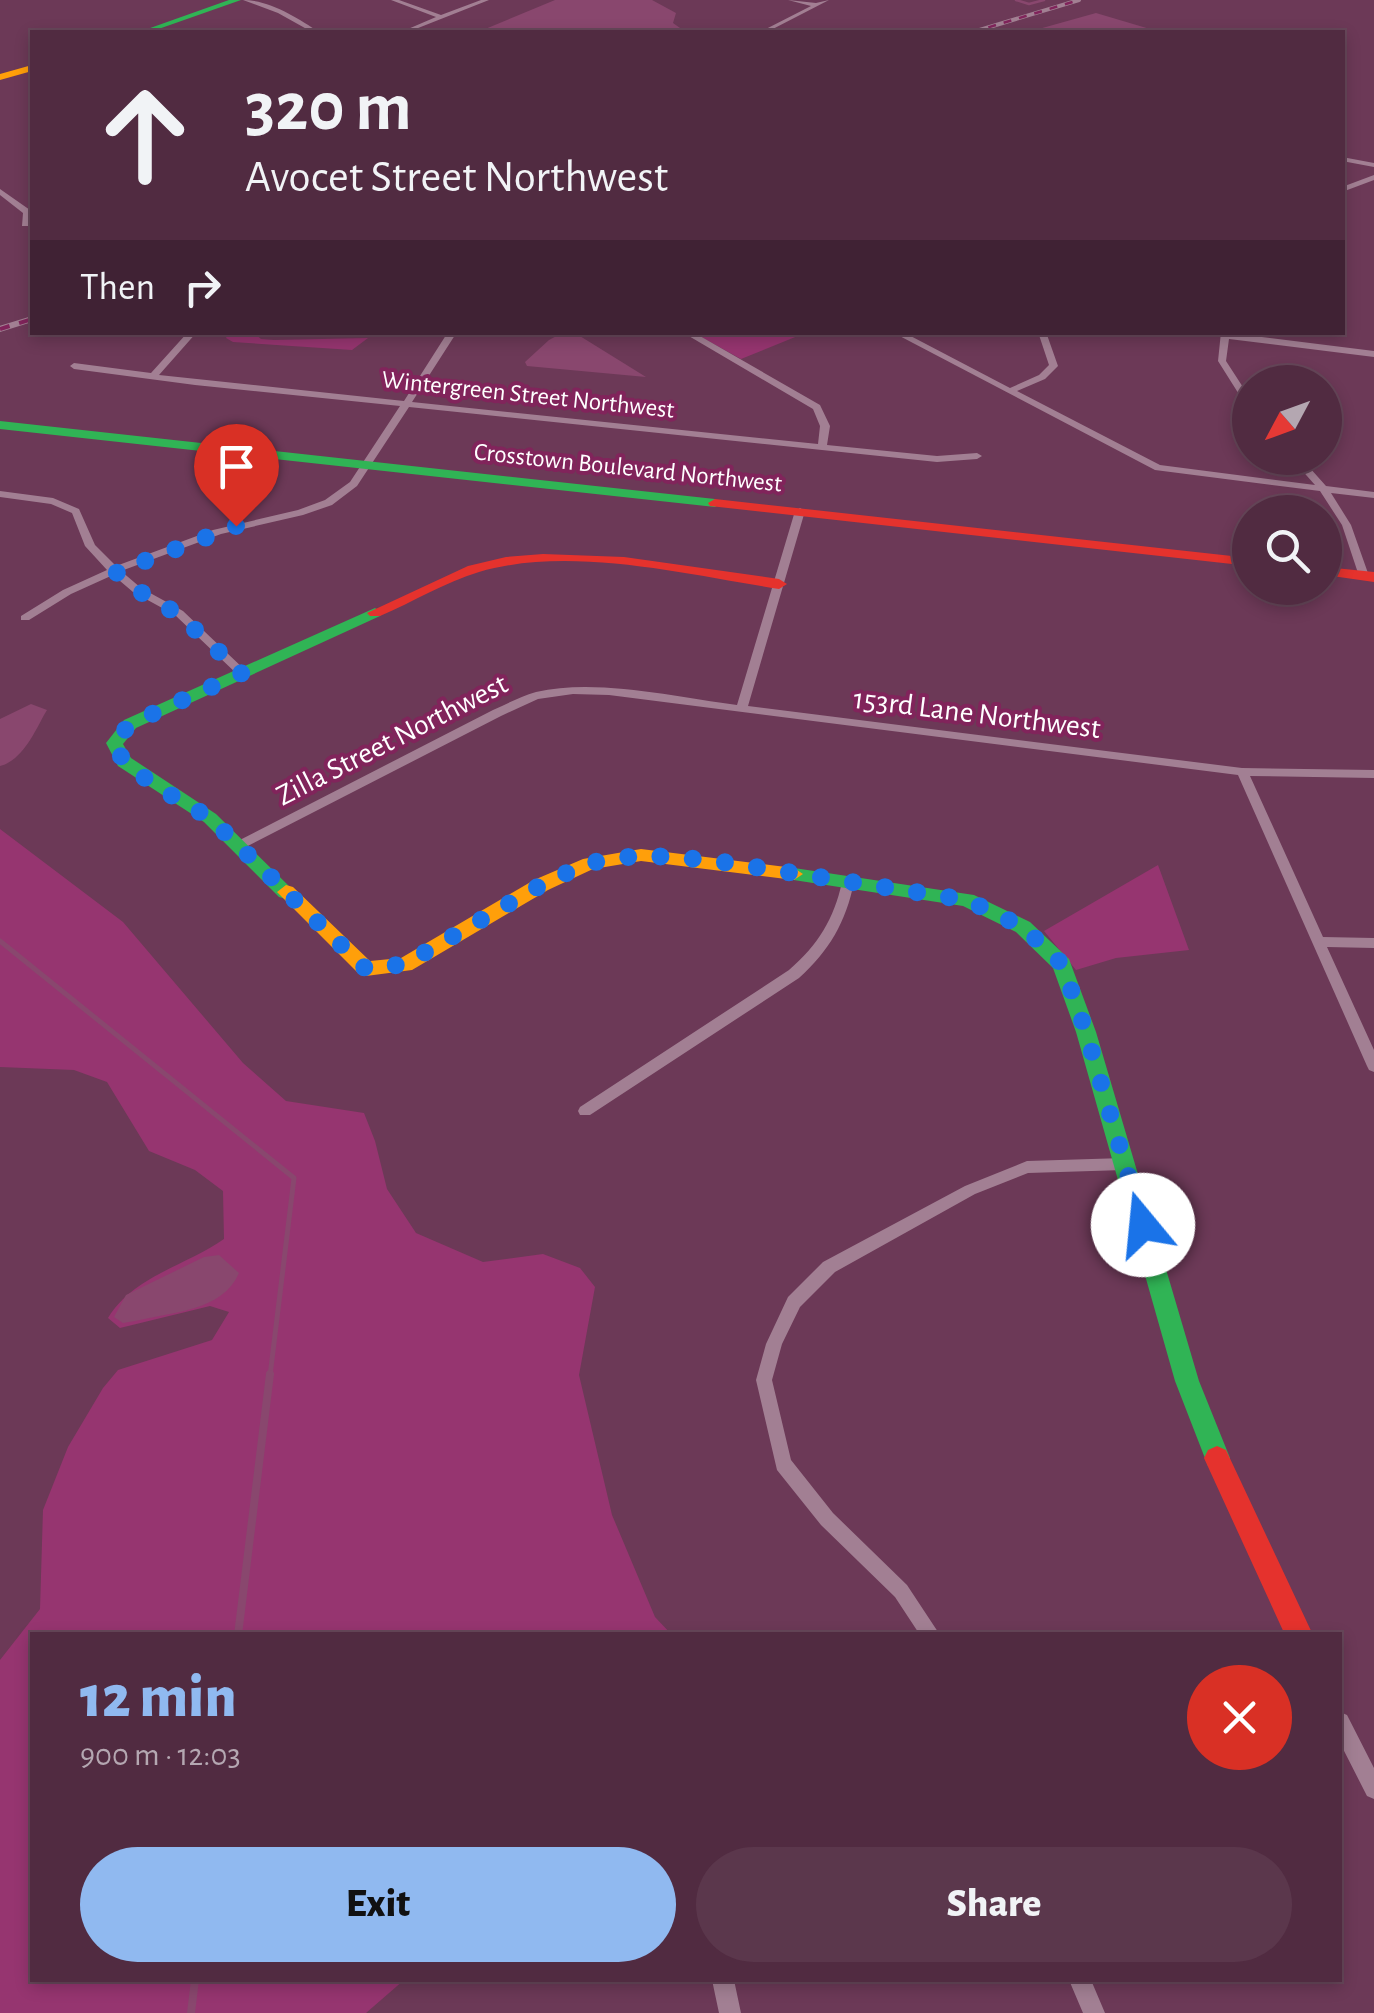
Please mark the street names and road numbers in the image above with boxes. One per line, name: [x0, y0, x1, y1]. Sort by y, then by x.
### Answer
street label: Wintergreen Street Northwest: [380, 367, 676, 423]
street label: Crosstown Boulevard Northwest: [473, 439, 783, 497]
street label: Zilla Street Northwest: [271, 669, 513, 811]
street label: 153rd Lane Northwest: [852, 684, 1103, 744]

